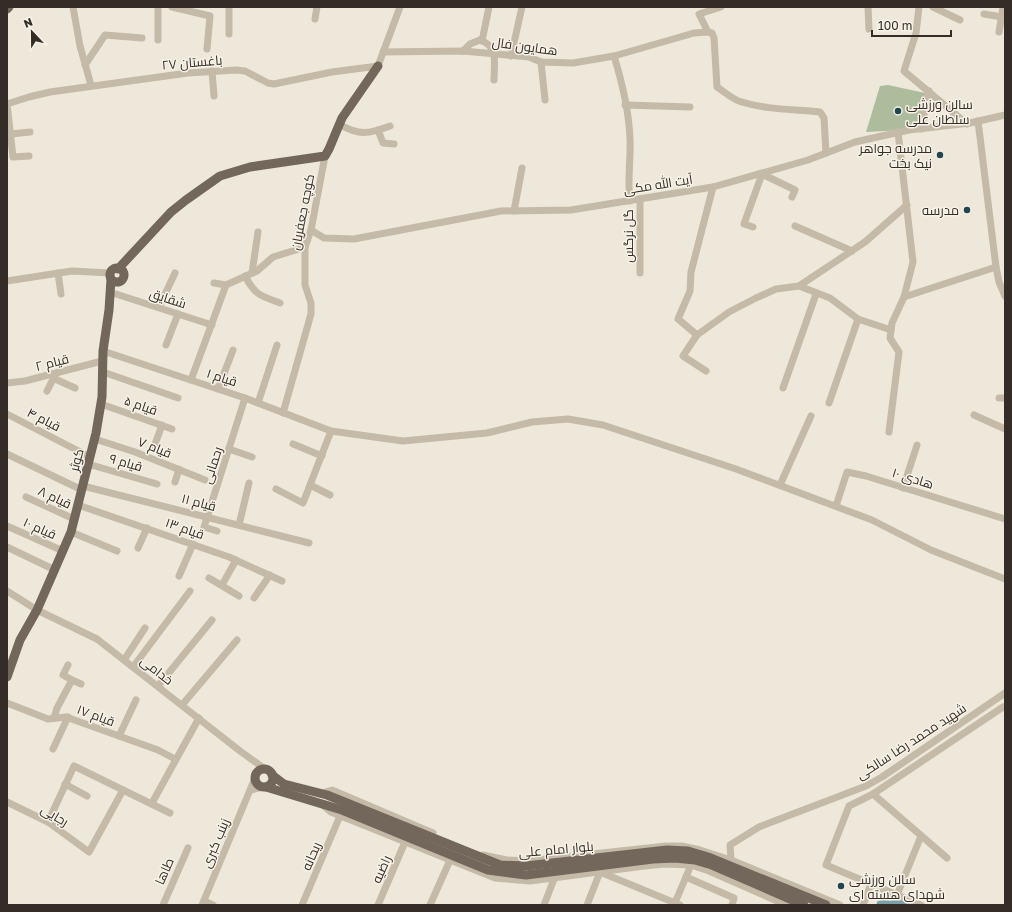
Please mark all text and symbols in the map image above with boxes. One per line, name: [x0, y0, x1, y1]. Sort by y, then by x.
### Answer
north arrow: [12, 12, 52, 52]
scale bar: [872, 12, 951, 38]
text: N: [22, 15, 34, 30]
text: 100 m: [878, 18, 912, 33]
street label: همایون فال: [491, 33, 559, 60]
street label: باغستان ۲۷: [161, 51, 223, 73]
place label: سالن ورزشی سلطان علی: [906, 96, 973, 127]
marker: سالن ورزشی سلطان علی: [893, 106, 903, 116]
place label: مدرسه جواهر نیک بخت: [858, 140, 932, 171]
marker: مدرسه جواهر نیک بخت: [935, 150, 945, 160]
street label: آیت الله مکی: [622, 171, 694, 197]
street label: کوچه جعفریان: [287, 173, 319, 252]
place label: مدرسه: [922, 202, 959, 218]
marker: مدرسه: [962, 205, 972, 215]
street label: گل نرگس: [620, 209, 636, 263]
street label: شقایق: [147, 285, 189, 311]
street label: قیام ۲: [34, 350, 71, 376]
street label: قیام ۱: [204, 365, 239, 391]
street label: قیام ۵: [122, 392, 160, 420]
street label: قیام ۴: [24, 404, 63, 436]
street label: قیام ۷: [135, 433, 174, 463]
street label: رحمانی: [198, 444, 226, 486]
street label: کوثر: [65, 447, 87, 474]
street label: قیام ۹: [107, 450, 144, 476]
street label: هادی ۱۰: [890, 464, 936, 492]
street label: قیام ۸: [35, 482, 74, 513]
street label: قیام ۱۱: [180, 490, 218, 516]
street label: قیام ۱۰: [20, 514, 59, 544]
street label: قیام ۱۳: [163, 514, 206, 544]
street label: خدامی: [137, 652, 177, 688]
street label: شهید محمد رضا سالکی: [853, 699, 969, 783]
street label: قیام ۱۷: [74, 701, 117, 731]
street label: رجایی: [38, 801, 72, 829]
street label: زینب کبری: [197, 816, 233, 870]
street label: بلوار امام علی: [518, 838, 594, 862]
street label: ریحانه: [298, 839, 324, 873]
street label: راضیه: [368, 853, 394, 885]
street label: طاها: [151, 855, 177, 887]
place label: سالن ورزشی شهدای هسته ای: [849, 871, 945, 902]
marker: سالن ورزشی شهدای هسته ای: [836, 881, 846, 891]

